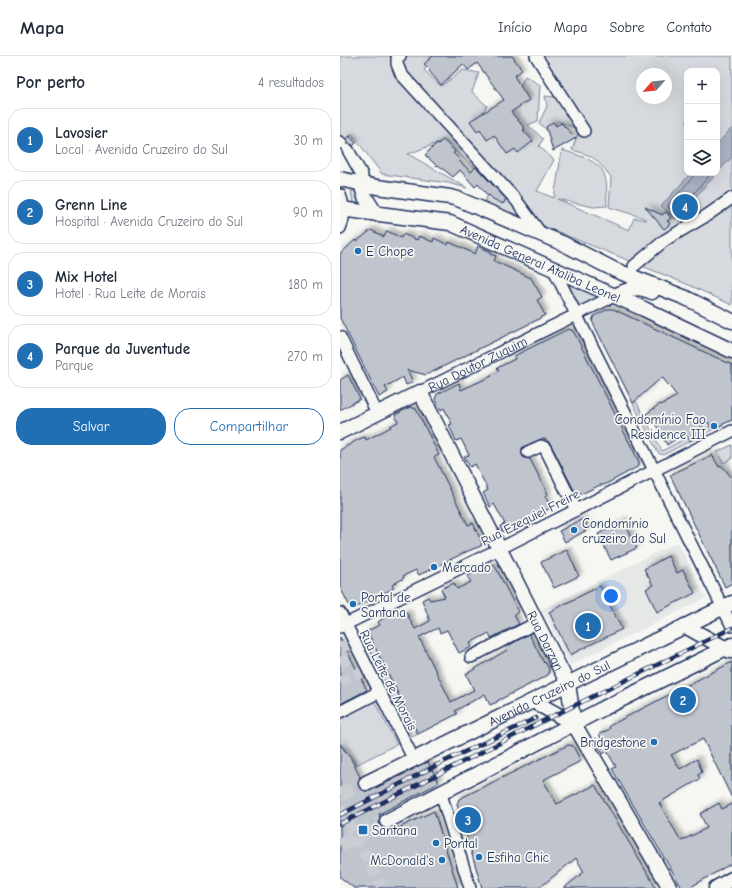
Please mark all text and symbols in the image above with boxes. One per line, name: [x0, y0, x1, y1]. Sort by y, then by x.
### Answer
text: Mapa: [20, 17, 65, 39]
text: Início: [498, 19, 532, 36]
text: Mapa: [554, 19, 587, 36]
text: Sobre: [609, 19, 644, 36]
text: Contato: [666, 19, 712, 36]
north arrow: [636, 68, 672, 104]
map controls: [684, 68, 720, 176]
button: +: [684, 68, 720, 104]
text: Por perto: [16, 73, 85, 92]
text: 4 resultados: [258, 75, 324, 90]
button: −: [684, 104, 720, 140]
text: Lavosier: [55, 124, 108, 142]
text: 1: [27, 133, 33, 148]
text: 30 m: [293, 133, 323, 148]
button: layers: [684, 140, 720, 176]
text: Local · Avenida Cruzeiro do Sul: [55, 142, 228, 157]
pin: 4: [672, 192, 698, 222]
text: Grenn Line: [55, 196, 127, 214]
text: 2: [27, 205, 33, 220]
text: 90 m: [293, 205, 323, 220]
text: Hospital · Avenida Cruzeiro do Sul: [55, 214, 243, 229]
street label: Avenida General Ataliba Leonel: [458, 222, 623, 306]
place label: E Chope: [366, 244, 414, 259]
marker: E Chope: [353, 246, 363, 256]
text: Mix Hotel: [55, 268, 117, 286]
text: 3: [27, 277, 33, 292]
text: 180 m: [288, 277, 323, 292]
text: Hotel · Rua Leite de Morais: [55, 286, 206, 301]
street label: Rua Doutor Zuquim: [426, 333, 529, 395]
text: Parque da Juventude: [55, 340, 190, 358]
text: 4: [27, 349, 33, 364]
text: 270 m: [287, 349, 323, 364]
text: Parque: [55, 358, 93, 373]
button: Salvar: [16, 408, 166, 445]
button: Compartilhar: [174, 408, 324, 445]
place label: Condomínio Fao Residence III: [615, 412, 706, 442]
marker: Condomínio Fao Residence III: [709, 421, 719, 431]
street label: Rua Ezequiel Freire: [479, 486, 582, 549]
place label: Condomínio cruzeiro do Sul: [582, 516, 666, 546]
marker: Condomínio cruzeiro do Sul: [569, 525, 579, 535]
place label: Mercado: [442, 560, 491, 575]
marker: Mercado: [429, 562, 439, 572]
your location: [601, 586, 621, 606]
place label: Portal de Santana: [361, 590, 411, 620]
marker: Portal de Santana: [348, 599, 358, 609]
street label: Rua Darzan: [524, 608, 567, 673]
pin: 1: [575, 611, 601, 641]
street label: Rua Leite de Morais: [357, 627, 420, 733]
street label: Avenida Cruzeiro do Sul: [486, 657, 612, 730]
pin: 2: [670, 685, 696, 715]
place label: Bridgestone: [580, 735, 646, 750]
marker: Bridgestone: [649, 737, 659, 747]
pin: 3: [455, 805, 481, 835]
place label: Santana: [372, 823, 417, 838]
marker: Santana: [357, 824, 369, 836]
place label: Pontal: [444, 836, 478, 851]
marker: Pontal: [431, 838, 441, 848]
place label: Esfiha Chic: [487, 850, 549, 865]
marker: Esfiha Chic: [474, 852, 484, 862]
place label: McDonald's: [370, 853, 434, 868]
marker: McDonald's: [437, 855, 447, 865]

